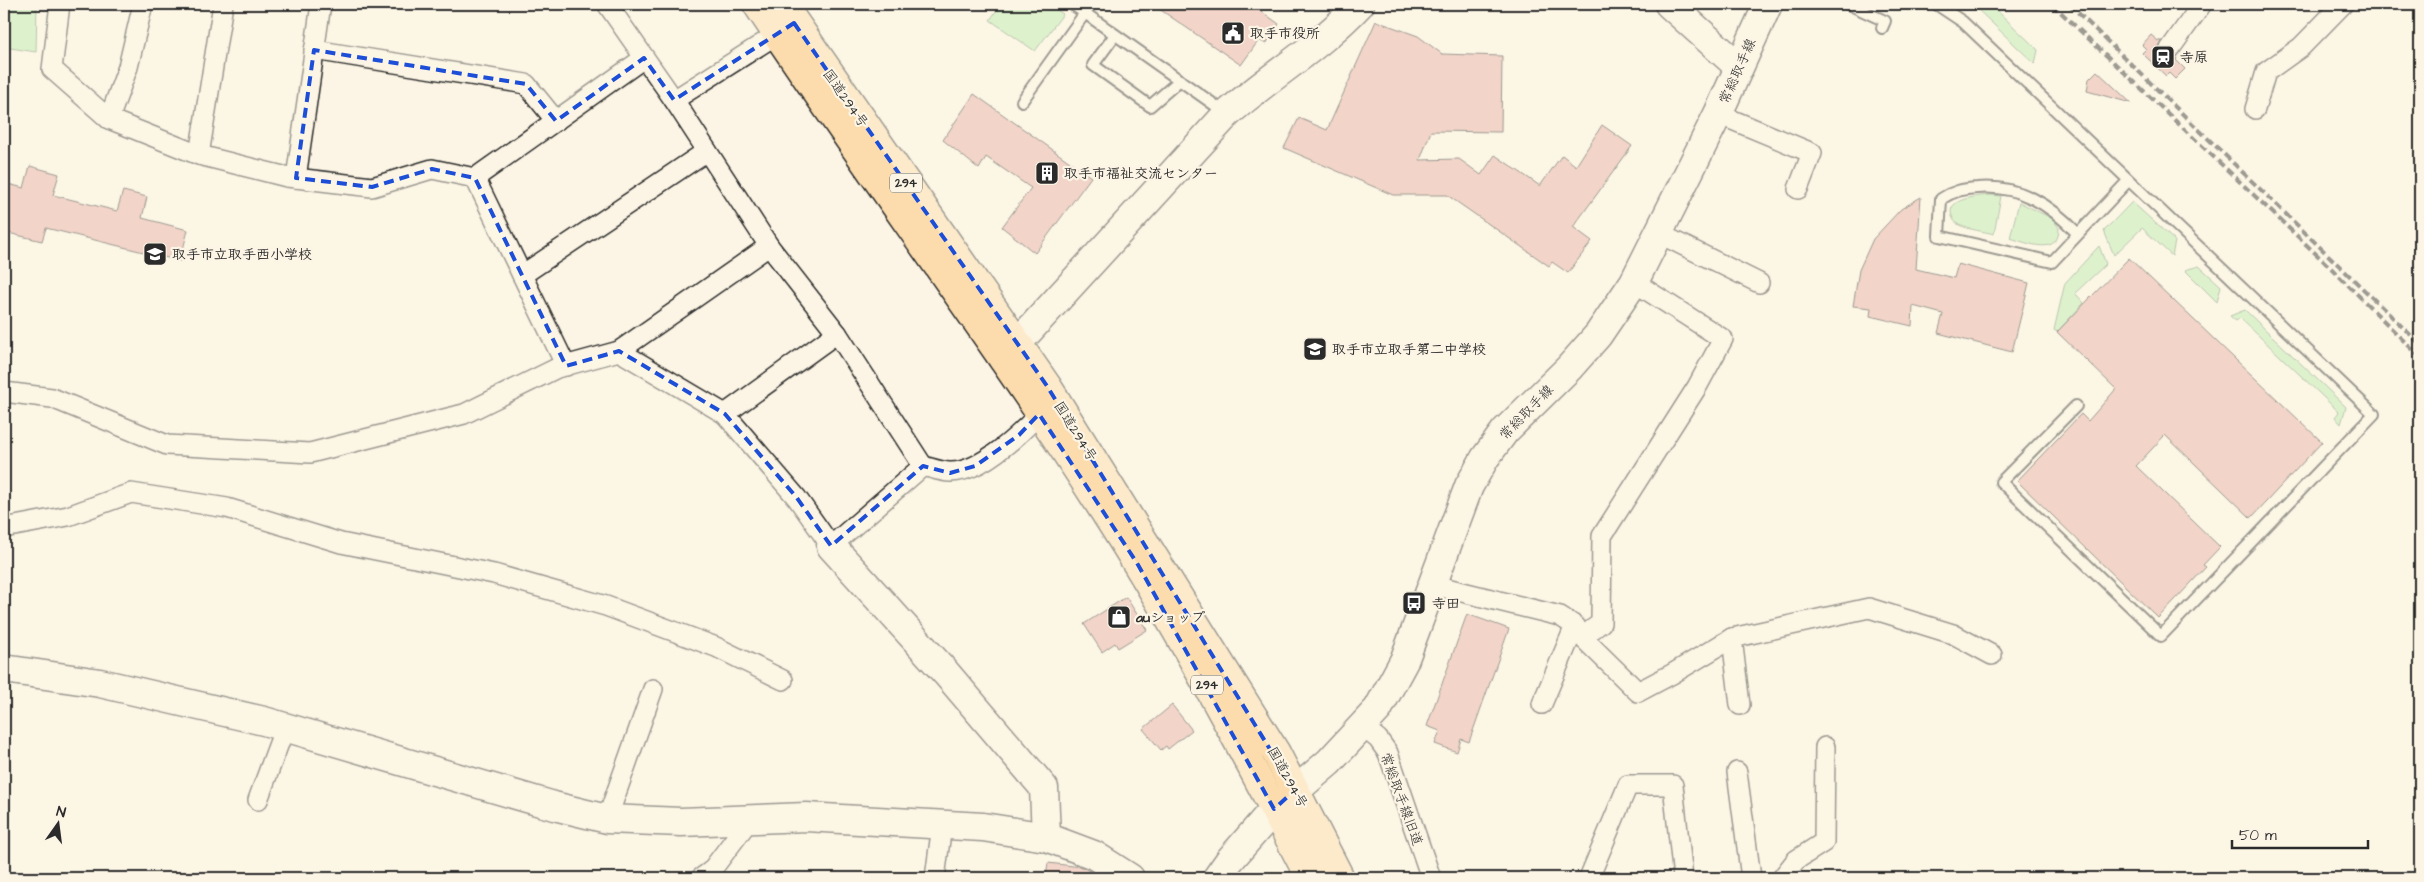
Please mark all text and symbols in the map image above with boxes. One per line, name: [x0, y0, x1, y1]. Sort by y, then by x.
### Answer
public building icon: 取手市役所: [1220, 20, 1246, 46]
place label: 取手市役所: [1250, 24, 1320, 44]
street label: 常総取手線: [1715, 35, 1761, 107]
station icon: 寺原: [2150, 44, 2176, 70]
place label: 寺原: [2180, 48, 2208, 68]
street label: 国道294号: [818, 65, 873, 132]
building icon: 取手市福祉交流センター: [1034, 160, 1060, 186]
place label: 取手市福祉交流センター: [1064, 164, 1218, 184]
road number: 294: [890, 174, 922, 192]
school or university icon: 取手市立取手西小学校: [142, 241, 168, 267]
place label: 取手市立取手西小学校: [172, 245, 312, 265]
school or university icon: 取手市立取手第二中学校: [1302, 336, 1328, 362]
place label: 取手市立取手第二中学校: [1332, 340, 1486, 360]
street label: 常総取手線: [1495, 381, 1558, 445]
street label: 国道294号: [1049, 398, 1102, 465]
bus stop icon: 寺田: [1401, 590, 1427, 616]
place label: 寺田: [1432, 594, 1460, 614]
shop icon: auショップ: [1106, 604, 1132, 630]
place label: auショップ: [1135, 608, 1205, 628]
road number: 294: [1191, 676, 1223, 694]
street label: 国道294号: [1262, 743, 1312, 812]
street label: 常総取手線旧道: [1375, 750, 1427, 849]
north arrow: [32, 800, 82, 850]
text: N: [54, 802, 68, 823]
scale bar: [2232, 817, 2368, 849]
text: 50 m: [2239, 825, 2277, 846]

